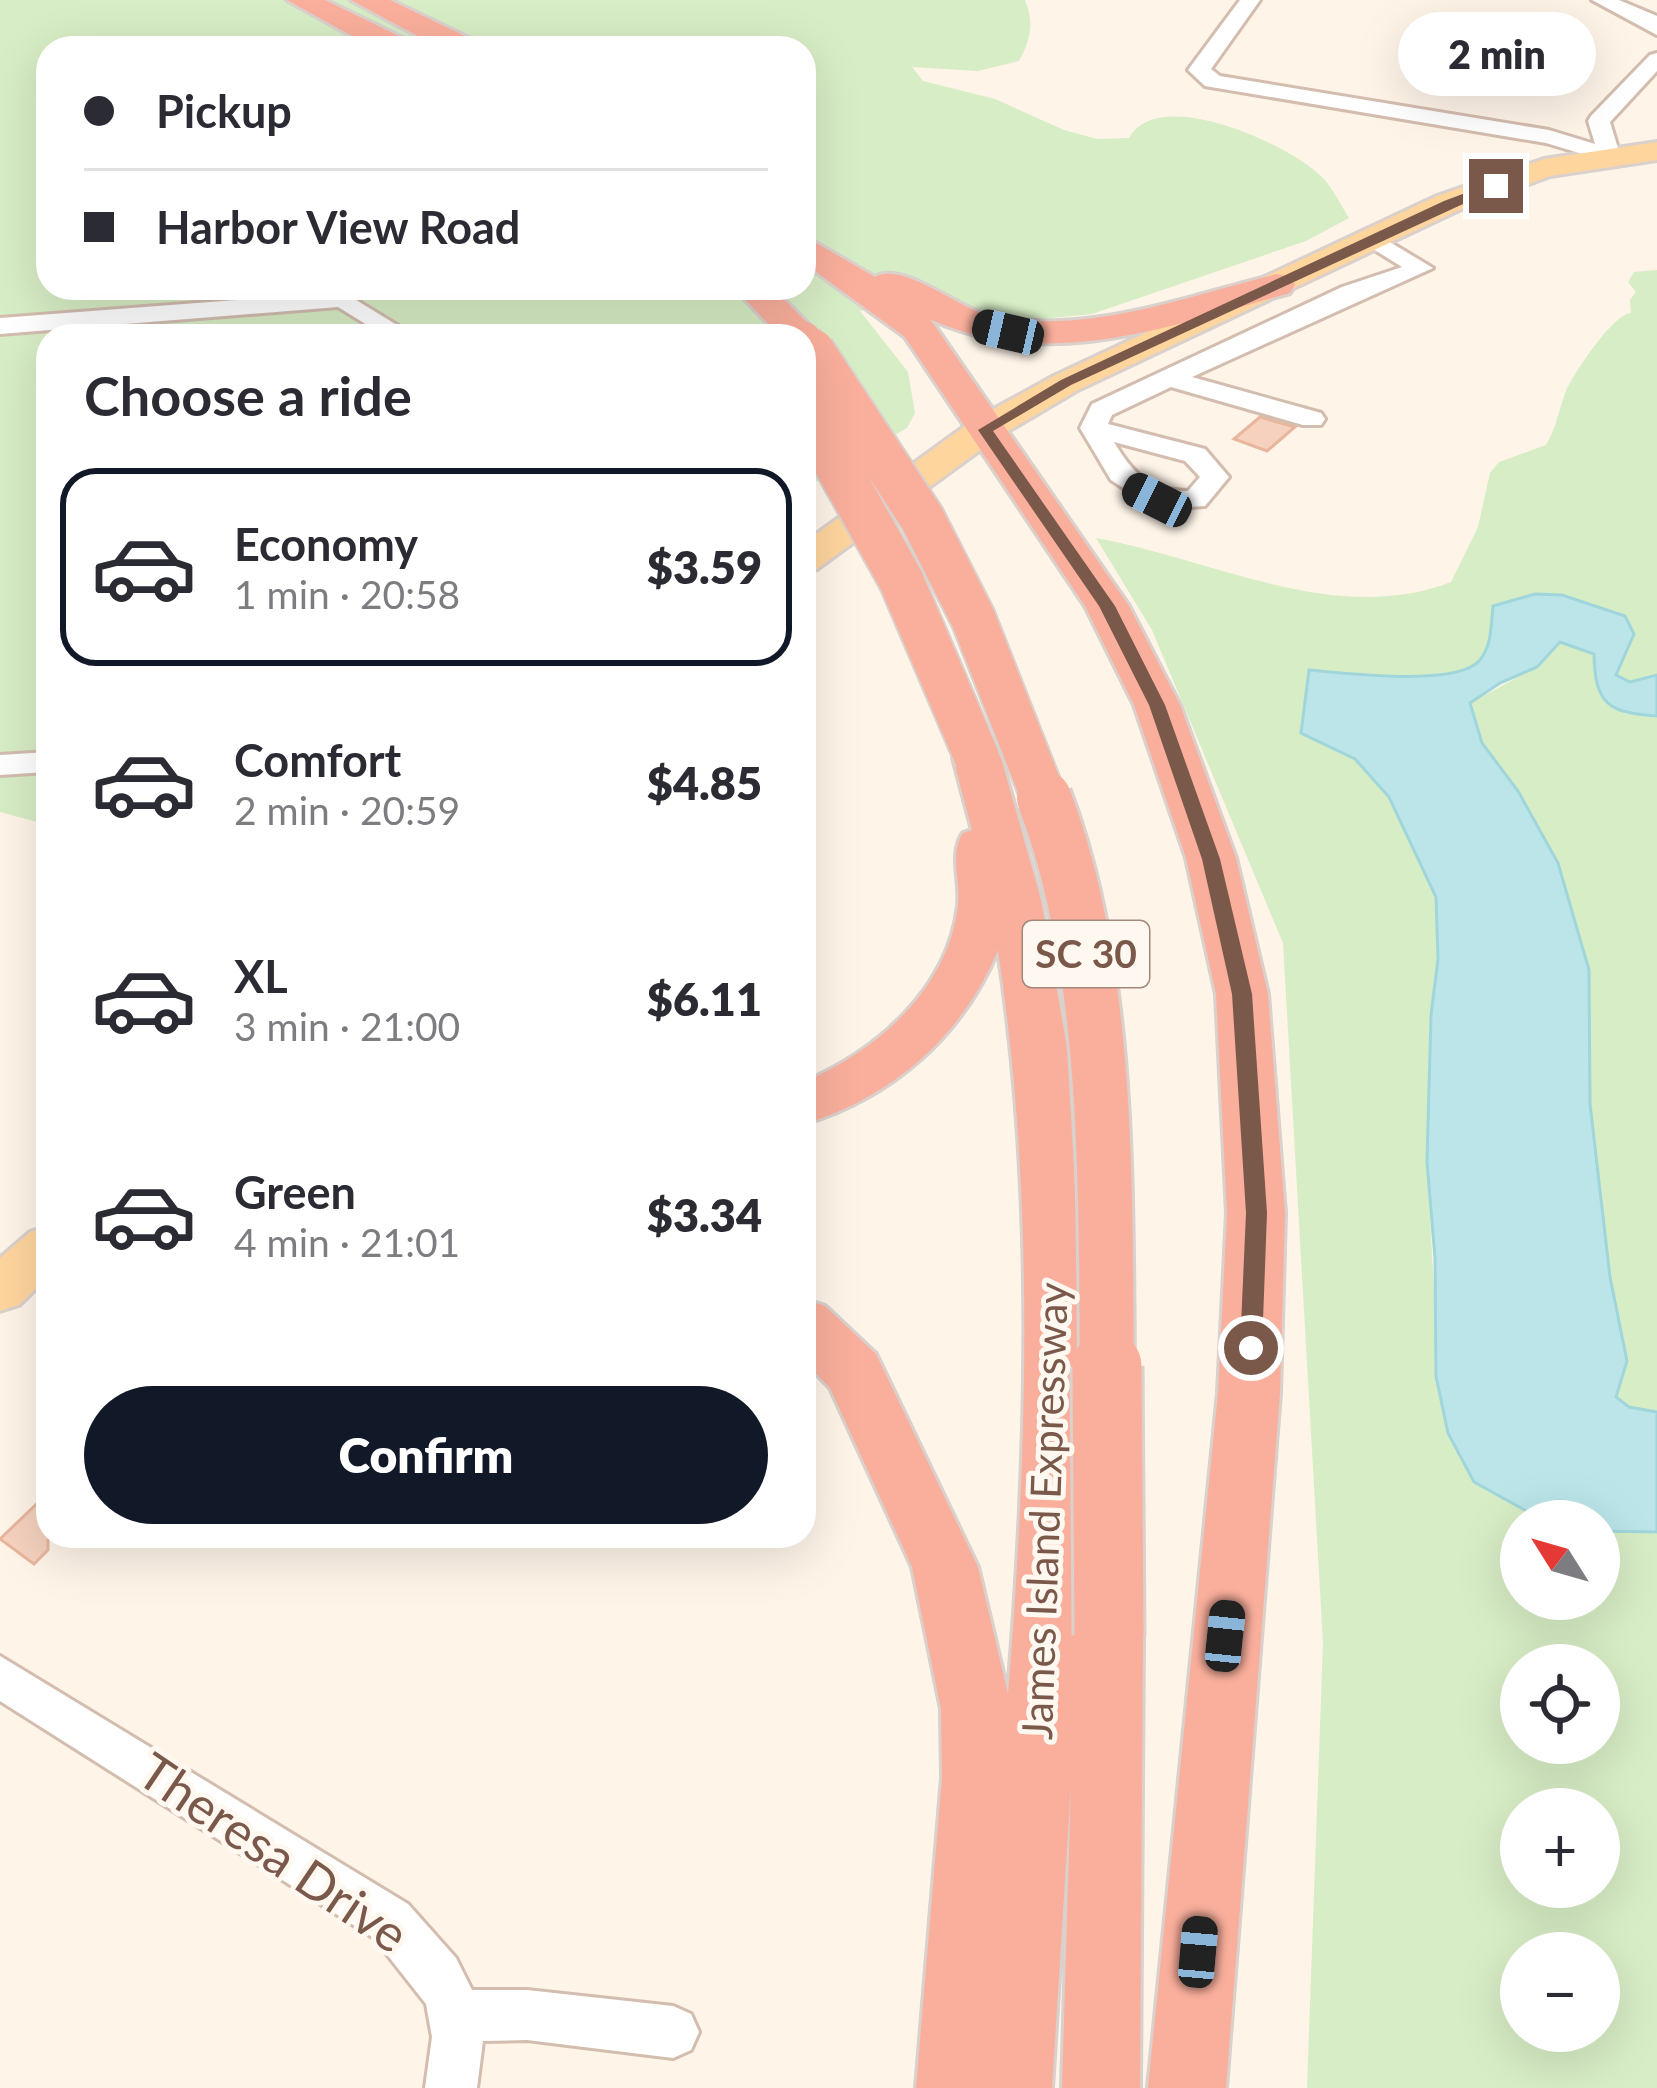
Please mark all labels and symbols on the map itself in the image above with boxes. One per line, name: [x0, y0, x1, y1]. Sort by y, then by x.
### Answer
callout: 2 min: [1397, 12, 1595, 96]
route end: [1469, 159, 1523, 213]
car: [969, 306, 1047, 358]
car: [1117, 468, 1197, 532]
road number: SC 30: [1023, 921, 1149, 987]
street label: James Island Expressway: [1011, 1281, 1077, 1741]
route start: [1224, 1321, 1278, 1375]
north arrow: [1500, 1500, 1620, 1620]
car: [1203, 1598, 1247, 1674]
street label: Theresa Drive: [128, 1739, 420, 1964]
car: [1177, 1915, 1219, 1989]

